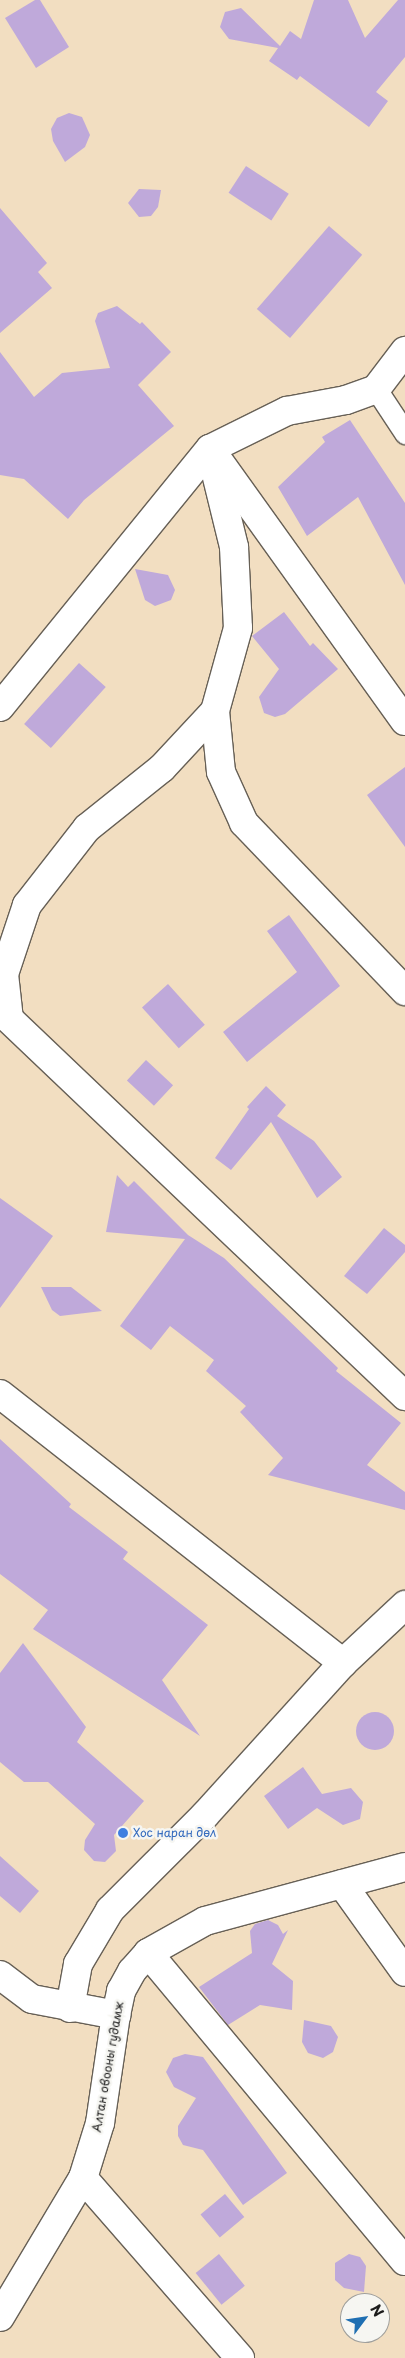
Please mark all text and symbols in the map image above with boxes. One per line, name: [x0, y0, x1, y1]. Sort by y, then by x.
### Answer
place label: Хос наран дөл: [133, 1826, 218, 1840]
marker: Хос наран дөл: [117, 1827, 129, 1839]
street label: Алтан овооны гудамж: [89, 2000, 127, 2134]
north arrow: [340, 2293, 390, 2343]
text: N: [366, 2300, 389, 2321]

